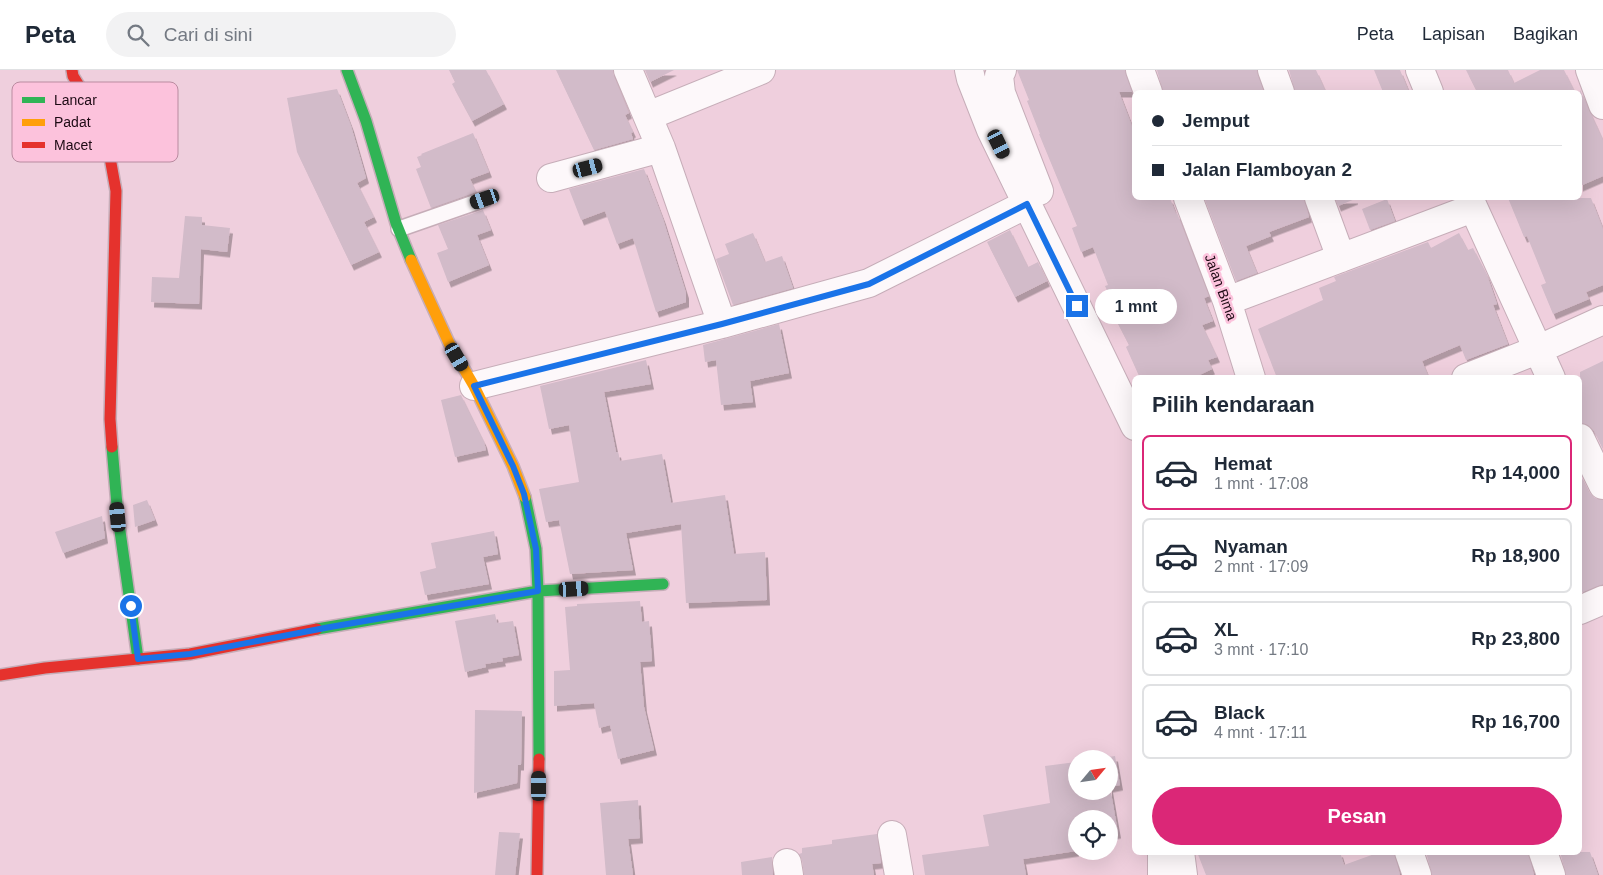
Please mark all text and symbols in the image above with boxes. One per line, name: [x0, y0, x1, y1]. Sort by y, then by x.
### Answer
search box: [106, 12, 456, 57]
text: Peta: [25, 21, 76, 48]
icon: search: [124, 21, 152, 49]
text: Cari di sini: [164, 24, 252, 45]
text: Peta: [1357, 24, 1394, 44]
text: Lapisan: [1422, 24, 1485, 44]
text: Bagikan: [1513, 24, 1578, 44]
legend: [12, 82, 178, 162]
text: Lancar: [54, 92, 97, 108]
text: Jemput: [1182, 110, 1250, 131]
text: Padat: [54, 114, 91, 130]
car: [985, 127, 1012, 161]
text: Macet: [54, 137, 92, 153]
car: [571, 157, 604, 179]
text: Jalan Flamboyan 2: [1182, 159, 1352, 180]
car: [468, 187, 501, 211]
street label: Jalan Bima: [1202, 252, 1240, 322]
callout: 1 mnt: [1094, 288, 1177, 324]
route end: [1066, 295, 1088, 317]
text: 1 mnt: [1115, 298, 1157, 315]
car: [443, 340, 470, 374]
text: Pilih kendaraan: [1152, 392, 1315, 417]
icon: car: [1154, 450, 1199, 495]
text: Hemat: [1214, 453, 1272, 474]
text: Rp 14,000: [1471, 462, 1560, 483]
text: 1 mnt · 17:08: [1214, 475, 1308, 492]
car: [109, 501, 126, 533]
icon: car: [1154, 533, 1199, 578]
text: Nyaman: [1214, 536, 1288, 557]
text: Rp 18,900: [1471, 545, 1560, 566]
text: 2 mnt · 17:09: [1214, 558, 1308, 575]
car: [558, 581, 589, 597]
route start: [120, 595, 142, 617]
icon: car: [1154, 616, 1199, 661]
text: XL: [1214, 619, 1238, 640]
text: Rp 23,800: [1471, 628, 1560, 649]
text: 3 mnt · 17:10: [1214, 641, 1308, 658]
icon: car: [1154, 699, 1199, 744]
text: Black: [1214, 702, 1265, 723]
text: Rp 16,700: [1471, 711, 1560, 732]
text: 4 mnt · 17:11: [1214, 724, 1307, 741]
north arrow: [1068, 750, 1118, 800]
map controls: [1068, 750, 1118, 860]
car: [531, 771, 546, 801]
button: Pesan: [1152, 787, 1562, 845]
button: locate: [1068, 810, 1118, 860]

